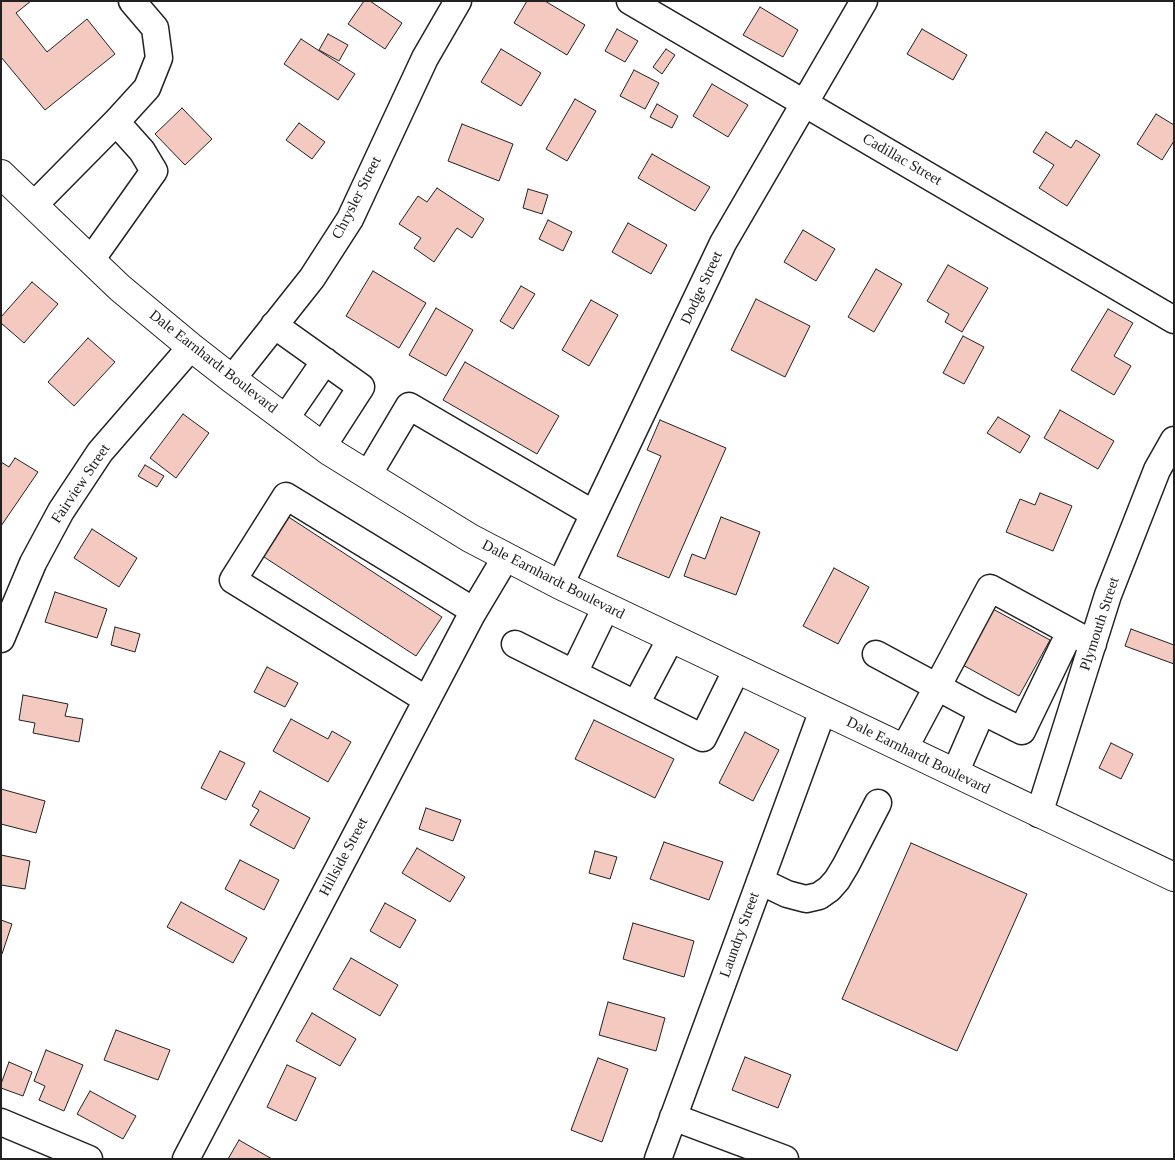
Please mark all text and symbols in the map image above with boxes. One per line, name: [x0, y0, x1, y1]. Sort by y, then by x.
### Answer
street label: Cadillac Street: [859, 130, 945, 190]
street label: Chrysler Street: [328, 154, 386, 242]
street label: Dodge Street: [677, 249, 727, 327]
street label: Dale Earnhardt Boulevard: [145, 306, 281, 418]
street label: Fairview Street: [48, 441, 114, 527]
street label: Dale Earnhardt Boulevard: [479, 536, 627, 624]
street label: Plymouth Street: [1076, 575, 1124, 673]
street label: Dale Earnhardt Boulevard: [843, 713, 993, 799]
street label: Hillside Street: [316, 815, 372, 899]
street label: Laundry Street: [716, 890, 764, 980]

